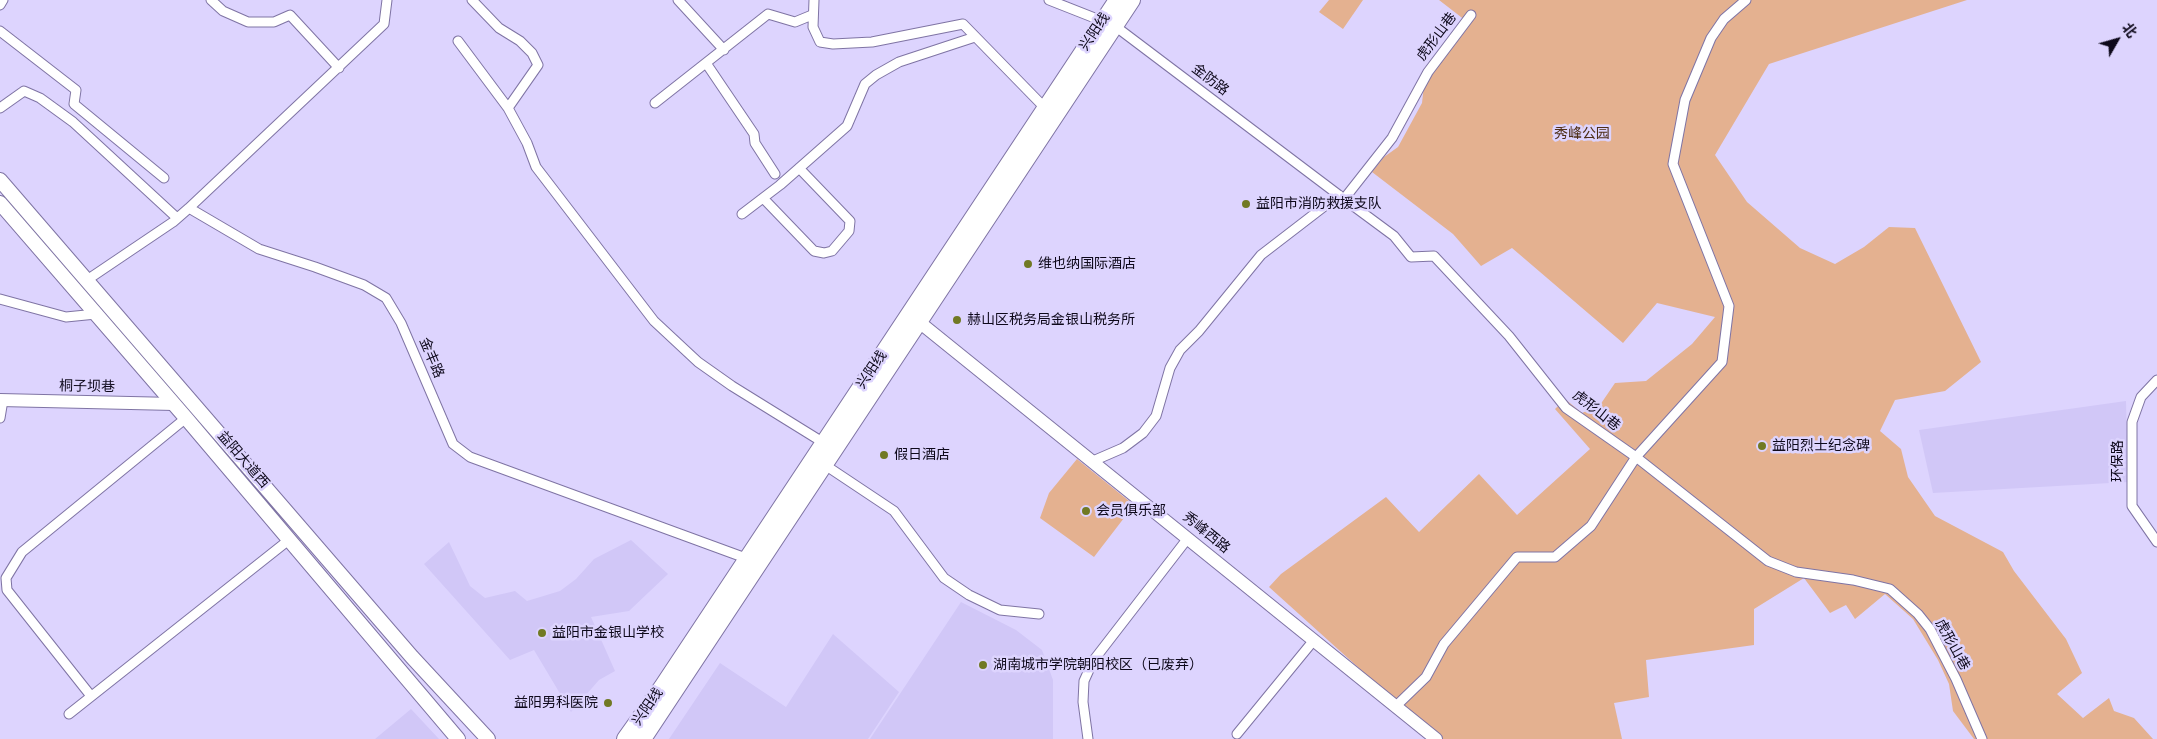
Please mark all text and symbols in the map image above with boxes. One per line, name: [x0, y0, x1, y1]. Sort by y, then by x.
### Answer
street label: 兴阳线: [1076, 10, 1114, 54]
street label: 虎形山巷: [1413, 10, 1461, 64]
north arrow: [2092, 15, 2142, 65]
text: 北: [2118, 20, 2140, 41]
street label: 金防路: [1188, 61, 1232, 99]
park label: 秀峰公园: [1554, 126, 1610, 142]
place label: 益阳市消防救援支队: [1256, 196, 1382, 212]
marker: 益阳市消防救援支队: [1240, 198, 1252, 210]
place label: 维也纳国际酒店: [1038, 256, 1136, 272]
marker: 维也纳国际酒店: [1022, 258, 1034, 270]
place label: 赫山区税务局金银山税务所: [967, 312, 1135, 328]
marker: 赫山区税务局金银山税务所: [951, 314, 963, 326]
street label: 金丰路: [415, 335, 447, 381]
street label: 兴阳线: [853, 348, 891, 392]
street label: 桐子坝巷: [59, 378, 115, 396]
street label: 虎形山巷: [1569, 387, 1623, 435]
street label: 益阳大道西: [214, 428, 272, 492]
place label: 益阳烈士纪念碑: [1772, 438, 1870, 454]
marker: 益阳烈士纪念碑: [1756, 440, 1768, 452]
street label: 环保路: [2110, 440, 2126, 482]
place label: 假日酒店: [894, 447, 950, 463]
marker: 假日酒店: [878, 449, 890, 461]
place label: 会员俱乐部: [1096, 503, 1166, 519]
marker: 会员俱乐部: [1080, 505, 1092, 517]
street label: 秀峰西路: [1179, 509, 1233, 557]
street label: 虎形山巷: [1931, 616, 1973, 674]
place label: 益阳市金银山学校: [552, 625, 664, 641]
marker: 益阳市金银山学校: [536, 627, 548, 639]
place label: 湖南城市学院朝阳校区（已废弃）: [993, 657, 1203, 673]
marker: 湖南城市学院朝阳校区（已废弃）: [977, 659, 989, 671]
street label: 兴阳线: [629, 685, 667, 729]
place label: 益阳男科医院: [514, 695, 598, 711]
marker: 益阳男科医院: [602, 697, 614, 709]

